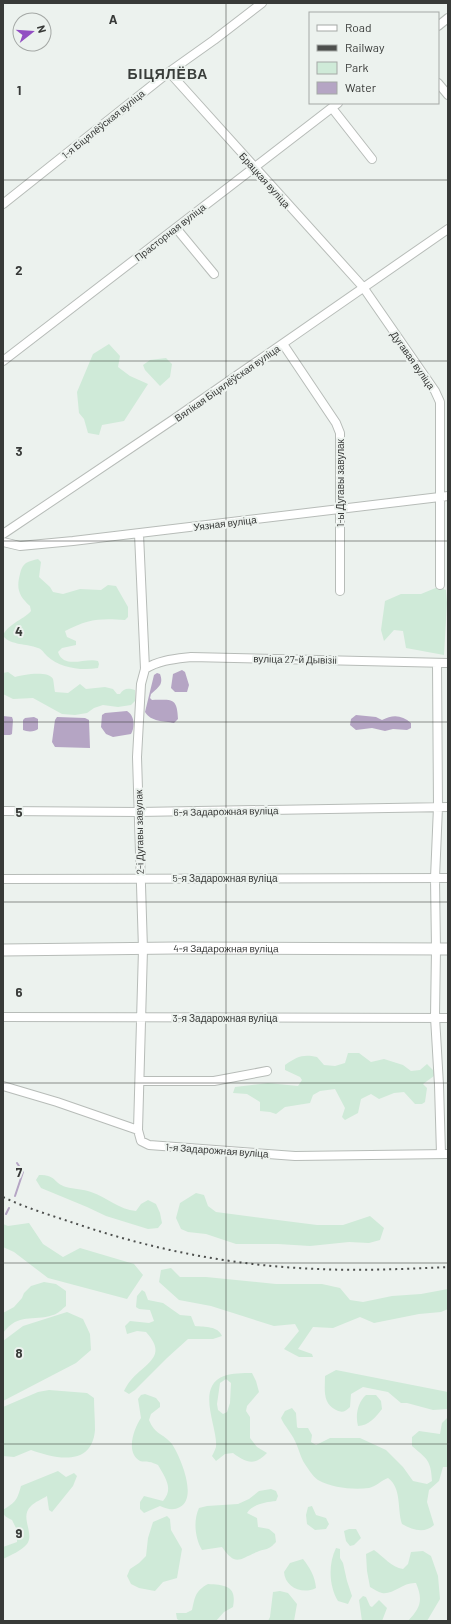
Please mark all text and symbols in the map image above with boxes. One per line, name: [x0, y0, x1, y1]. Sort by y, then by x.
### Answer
text: A: [109, 11, 118, 27]
north arrow: [12, 12, 52, 52]
legend: [309, 12, 439, 104]
text: Road: [345, 20, 372, 34]
text: N: [35, 24, 49, 34]
text: Railway: [345, 40, 385, 54]
text: Park: [345, 60, 369, 74]
district label: БІЦЯЛЁВА: [128, 65, 208, 82]
text: Water: [345, 80, 377, 94]
text: 1: [17, 82, 21, 98]
street label: 1-я Біцялёўская вуліца: [59, 87, 147, 161]
street label: Брацкая вуліца: [237, 150, 293, 210]
street label: Прасторная вуліца: [132, 200, 208, 263]
text: 2: [15, 262, 23, 278]
street label: Дугавая вуліца: [388, 329, 438, 392]
street label: Вялікая Біцялёўская вуліца: [172, 342, 282, 424]
street label: 1-ы Дугавы завулак: [334, 438, 346, 527]
text: 3: [15, 443, 23, 459]
street label: Уязная вуліца: [193, 513, 258, 533]
text: 4: [15, 623, 23, 639]
street label: вуліца 27-й Дывізіі: [253, 652, 337, 666]
street label: 2-і Дугавы завулак: [132, 789, 146, 874]
text: 5: [15, 804, 23, 820]
street label: 6-я Задарожная вуліца: [173, 804, 279, 818]
street label: 5-я Задарожная вуліца: [173, 872, 278, 884]
street label: 4-я Задарожная вуліца: [173, 942, 279, 954]
text: 6: [16, 984, 23, 1000]
street label: 3-я Задарожная вуліца: [173, 1012, 278, 1024]
street label: 1-я Задарожная вуліца: [165, 1140, 269, 1160]
text: 7: [16, 1164, 23, 1180]
text: 8: [15, 1345, 23, 1361]
text: 9: [16, 1525, 23, 1541]

